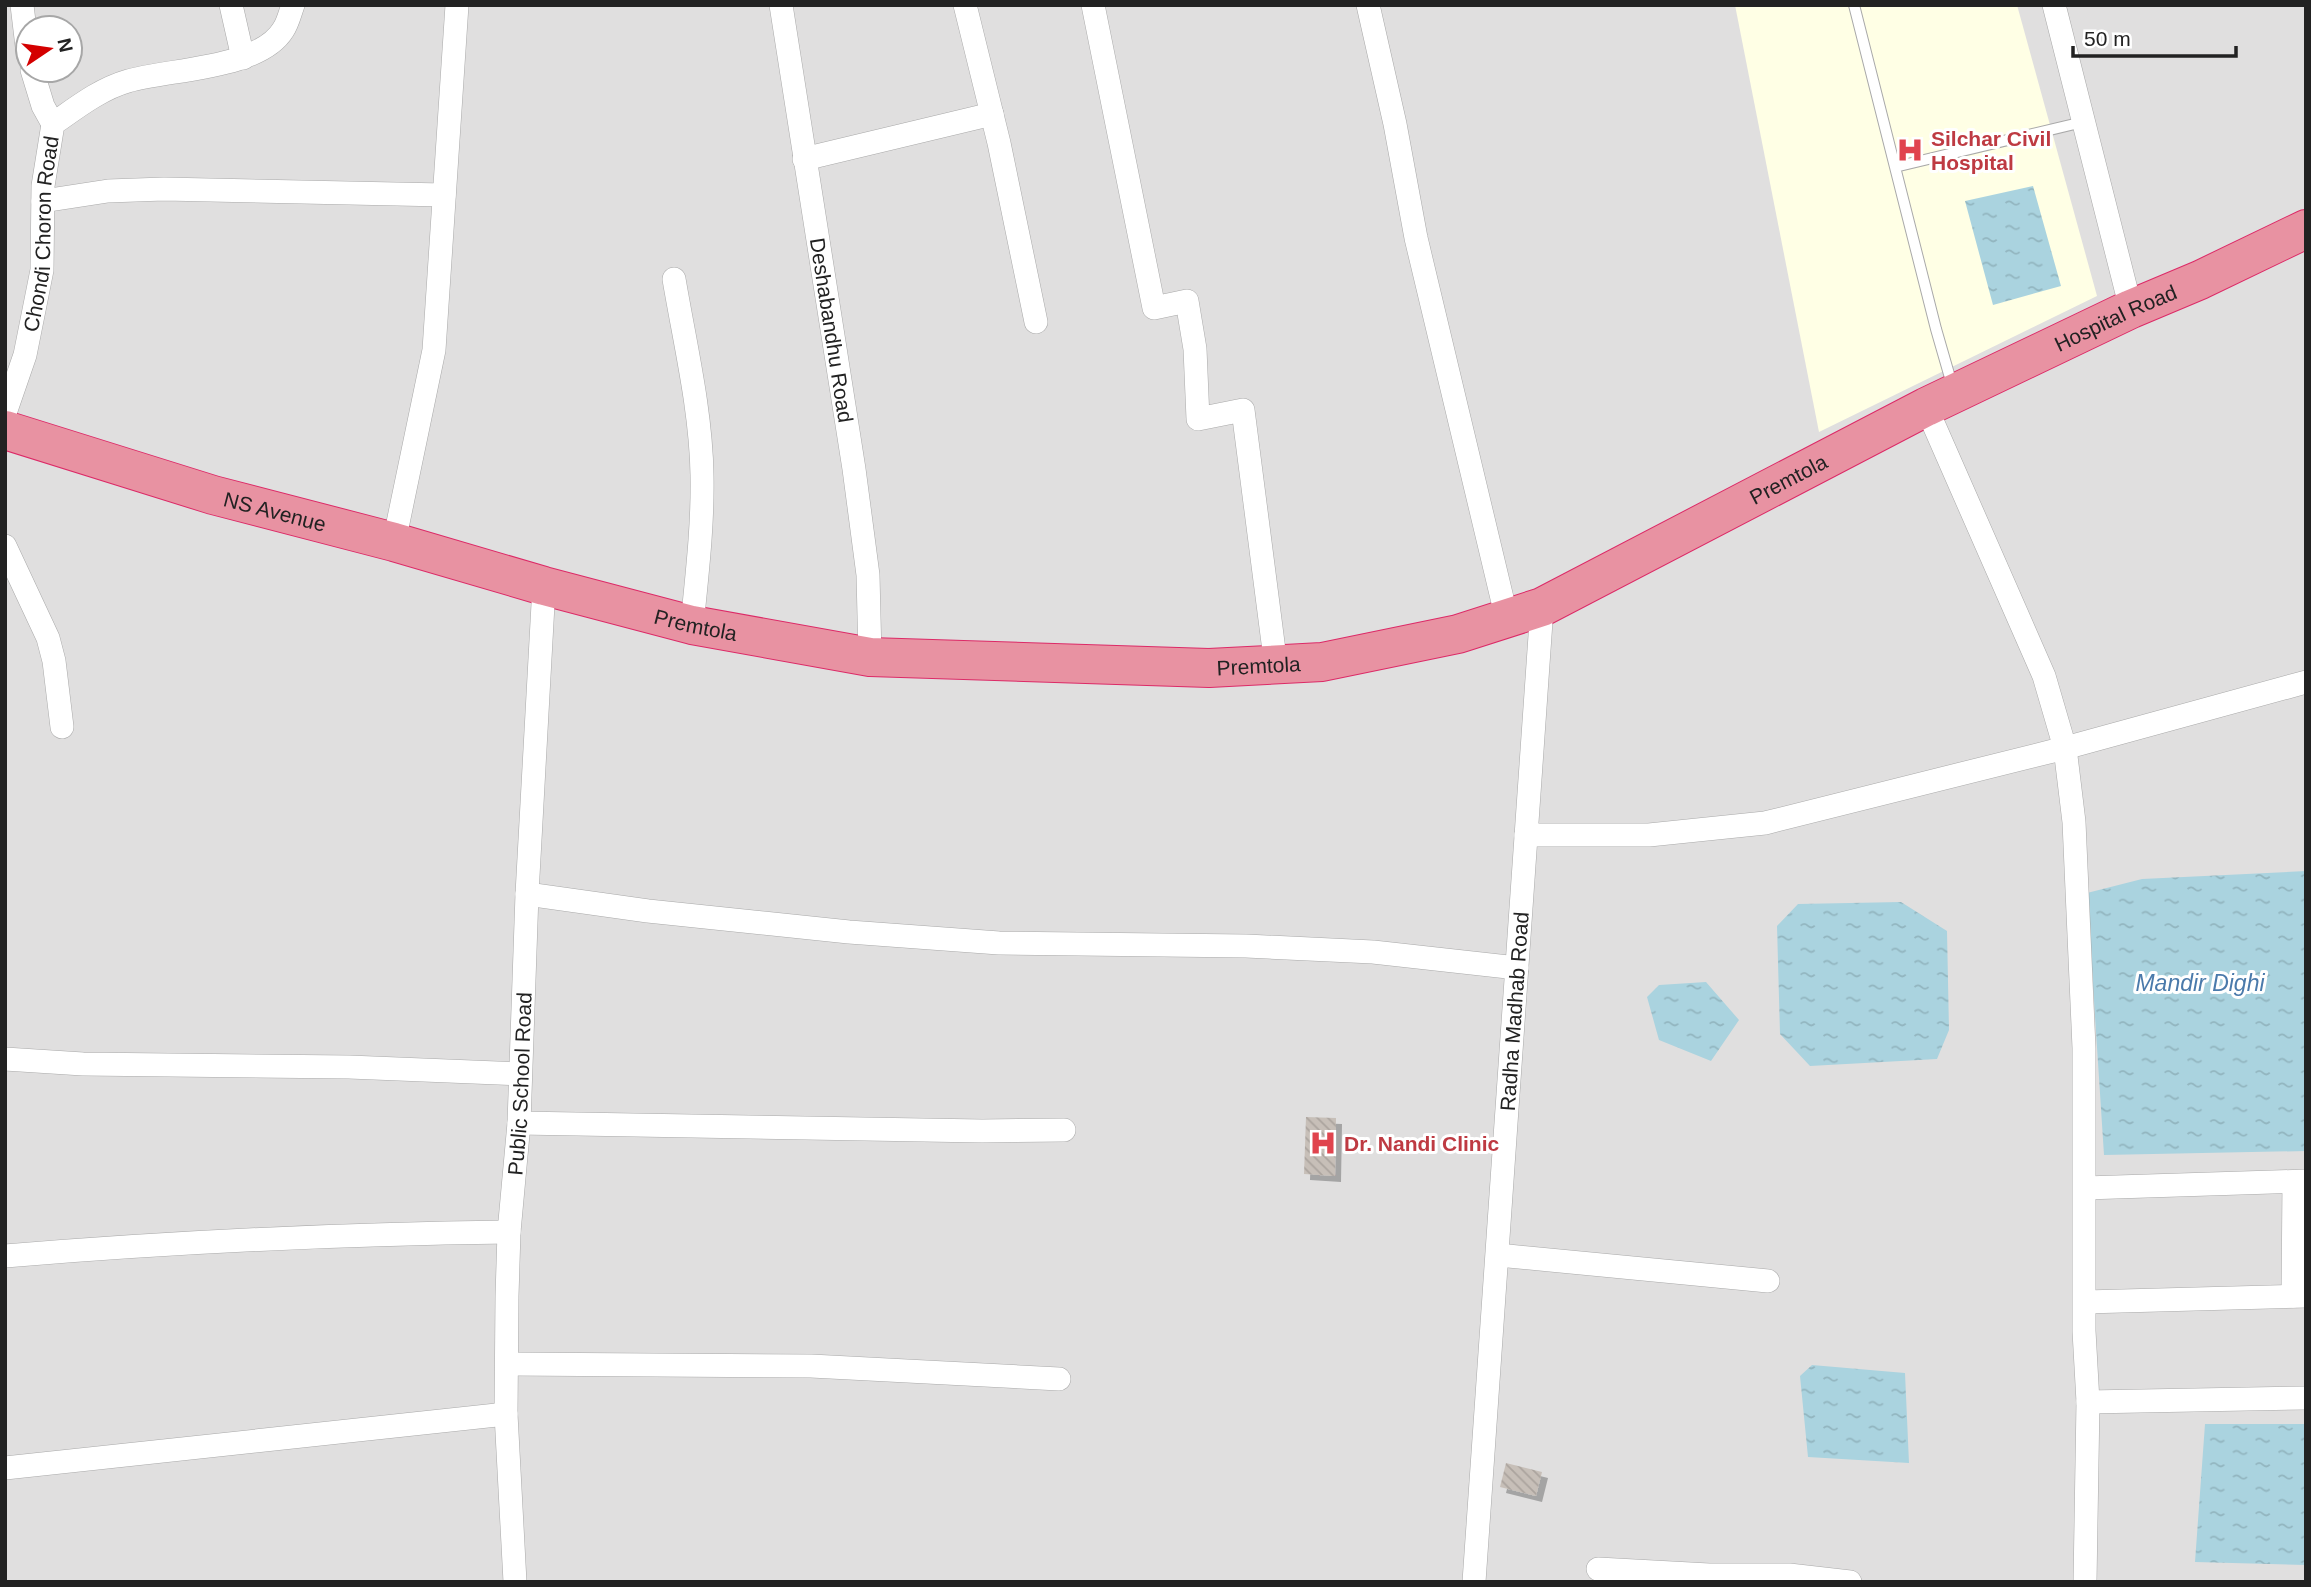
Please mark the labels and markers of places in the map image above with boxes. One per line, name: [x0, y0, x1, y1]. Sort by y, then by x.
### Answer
place label: Silchar Civil Hospital: [1931, 127, 2051, 174]
hospital icon: Silchar Civil Hospital: [1895, 135, 1925, 165]
hospital icon: Dr. Nandi Clinic: [1308, 1128, 1338, 1158]
place label: Dr. Nandi Clinic: [1344, 1132, 1500, 1155]

